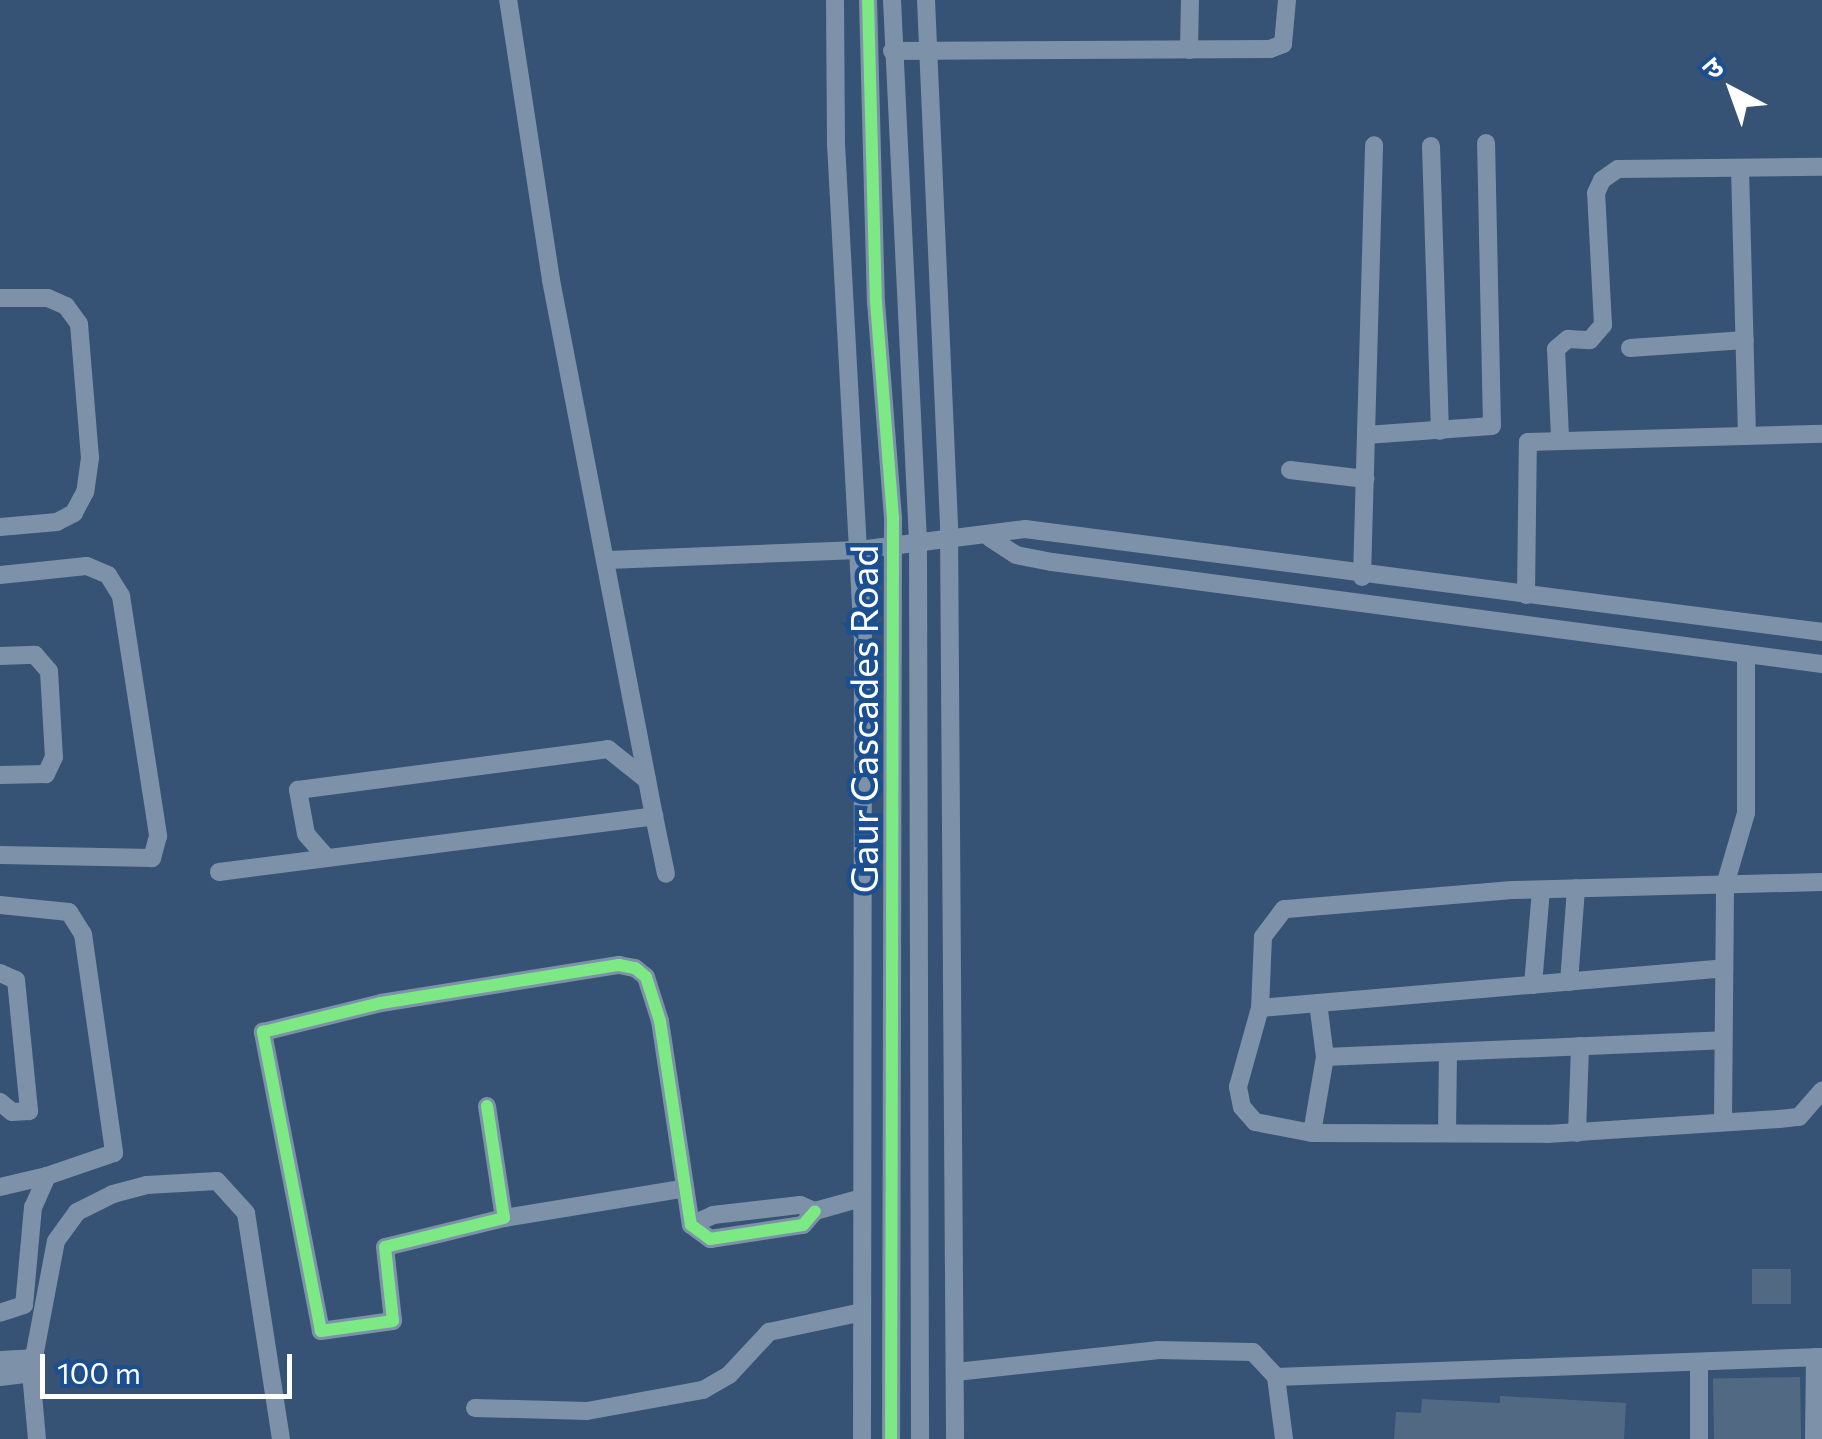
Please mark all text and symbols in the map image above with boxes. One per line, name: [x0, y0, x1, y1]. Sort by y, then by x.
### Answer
north arrow: [1682, 40, 1782, 140]
text: उ: [1695, 49, 1730, 86]
street label: Gaur Cascades Road: [840, 545, 886, 893]
scale bar: [45, 1334, 298, 1396]
text: 100 m: [57, 1353, 141, 1390]

